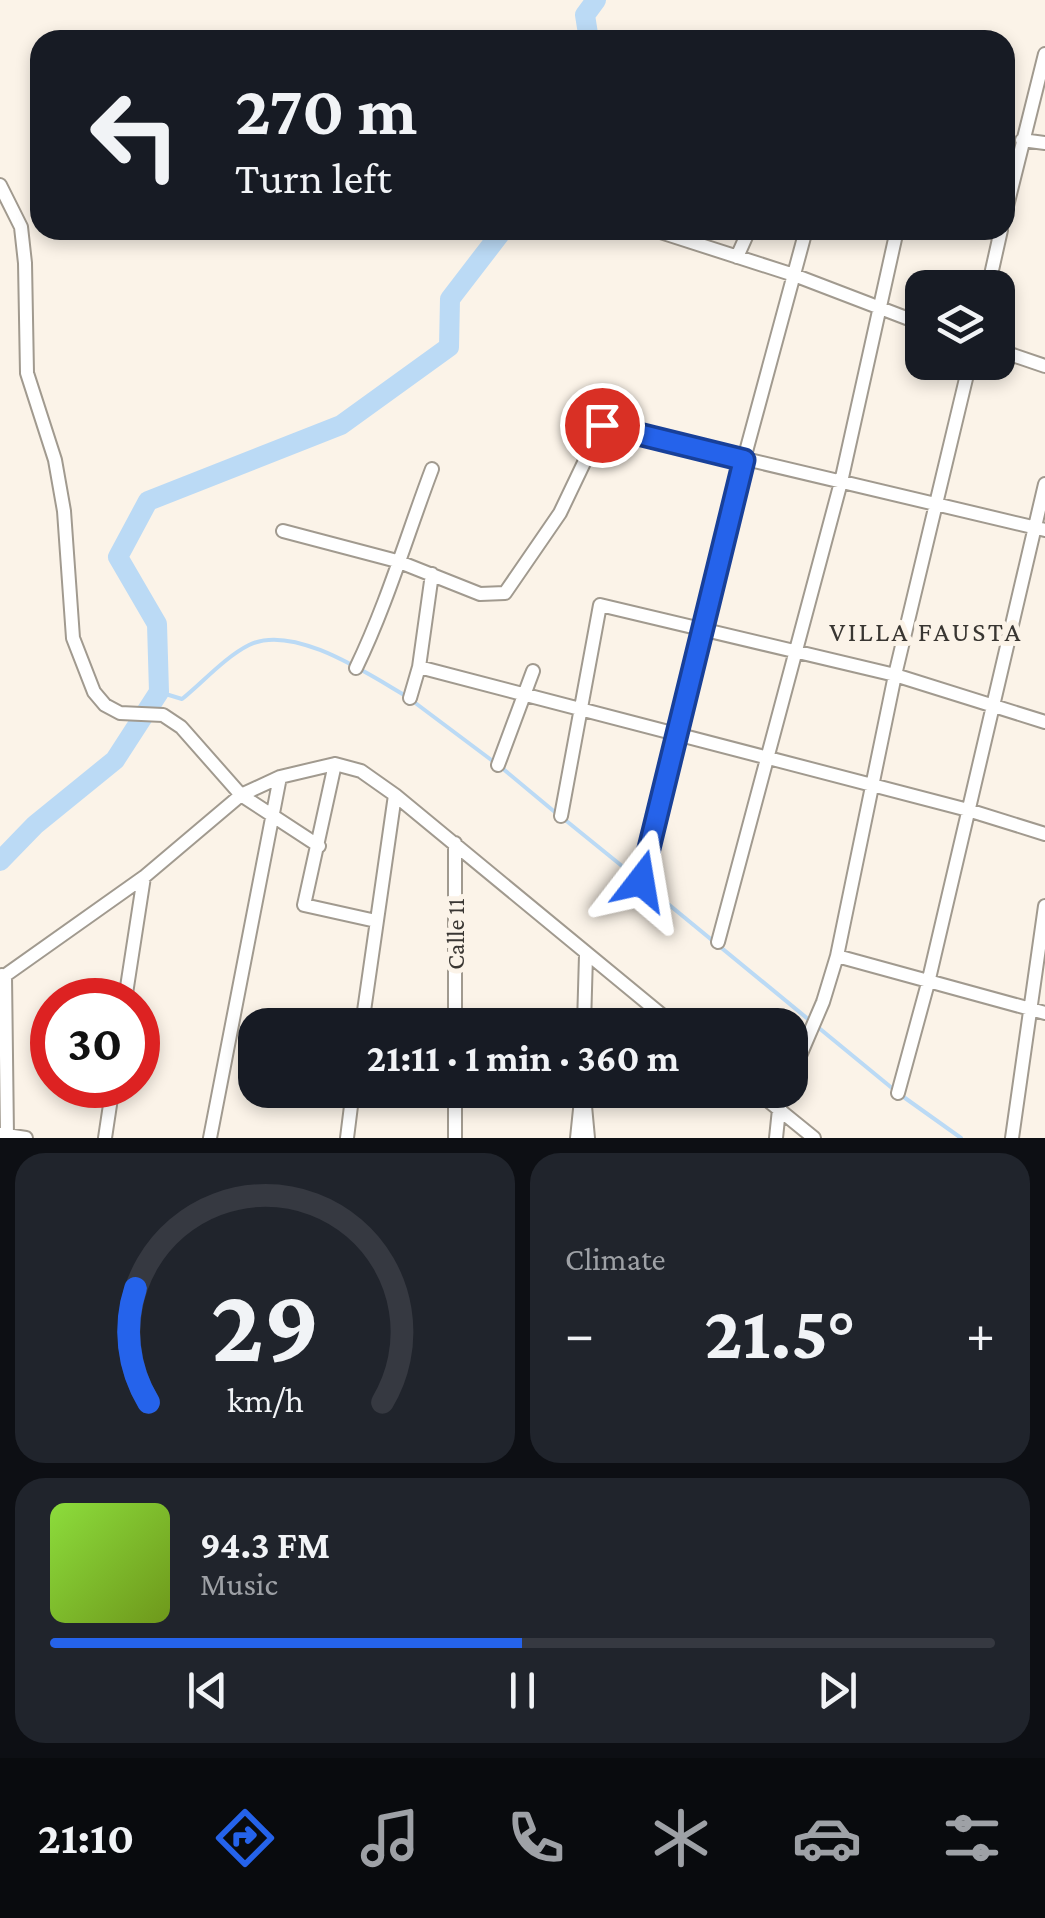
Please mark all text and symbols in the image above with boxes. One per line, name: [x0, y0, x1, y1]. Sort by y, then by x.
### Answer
icon: left: [70, 70, 200, 200]
text: 270 m: [235, 71, 417, 149]
text: Turn left: [235, 153, 392, 203]
map controls: [905, 270, 1015, 380]
button: layers: [905, 270, 1015, 380]
pin: [560, 383, 645, 468]
icon: arrive: [575, 398, 630, 453]
district label: VILLA FAUSTA: [829, 616, 1023, 647]
position arrow: [589, 829, 693, 933]
street label: Calle 11: [442, 898, 469, 970]
speed limit sign: 30: [30, 978, 160, 1108]
text: 21:11 · 1 min · 360 m: [367, 1037, 679, 1079]
text: Climate: [565, 1241, 666, 1277]
text: 29: [210, 1267, 320, 1382]
text: 21.5°: [704, 1291, 856, 1374]
text: −: [565, 1303, 594, 1364]
text: +: [966, 1303, 995, 1364]
text: km/h: [226, 1380, 304, 1420]
text: 94.3 FM: [200, 1524, 330, 1566]
text: Music: [200, 1566, 278, 1602]
icon: previous: [180, 1663, 235, 1718]
icon: pause: [495, 1663, 550, 1718]
icon: next: [810, 1663, 865, 1718]
icon: directions: [210, 1803, 280, 1873]
icon: music: [355, 1803, 425, 1873]
icon: phone: [501, 1803, 571, 1873]
icon: climate: [646, 1803, 716, 1873]
icon: car: [792, 1803, 862, 1873]
icon: filters: [937, 1803, 1007, 1873]
text: 21:10: [38, 1813, 134, 1863]

